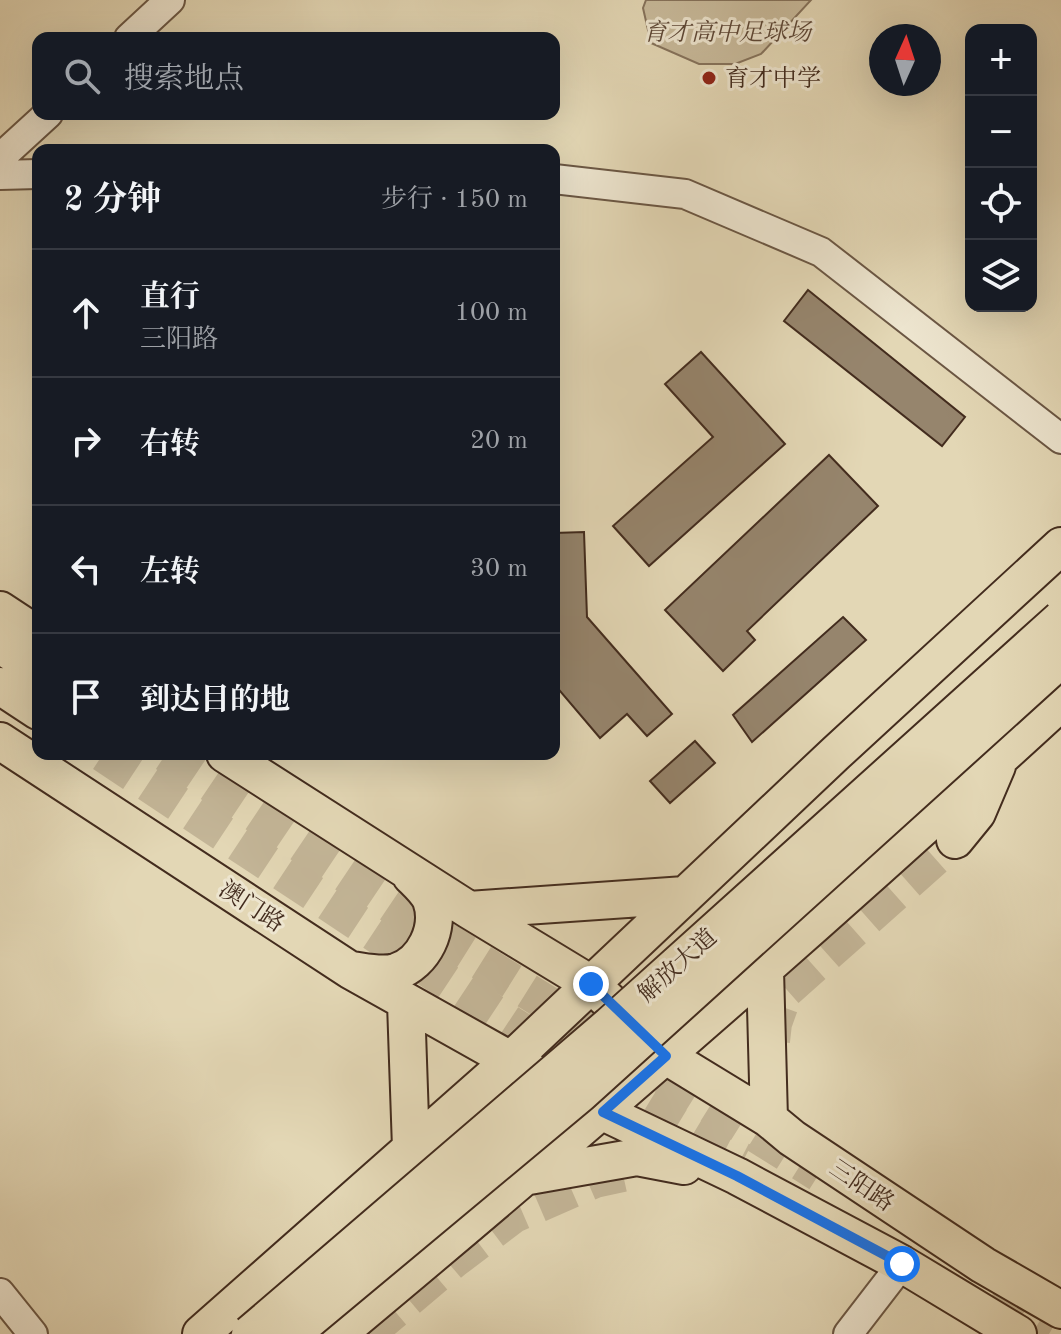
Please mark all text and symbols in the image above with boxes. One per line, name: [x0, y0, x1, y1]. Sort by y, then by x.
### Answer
park label: 育才高中足球场: [643, 19, 813, 46]
north arrow: [869, 24, 941, 96]
map controls: [965, 24, 1037, 312]
button: +: [965, 24, 1037, 96]
search box: [32, 32, 560, 120]
icon: search: [60, 54, 104, 98]
text: 搜索地点: [124, 65, 244, 95]
place label: 育才中学: [725, 65, 821, 92]
marker: 育才中学: [700, 69, 718, 87]
button: −: [965, 96, 1037, 168]
button: locate: [965, 168, 1037, 240]
text: 2 分钟: [64, 184, 161, 218]
text: 步行 · 150 m: [381, 187, 528, 213]
button: layers: [965, 240, 1037, 312]
text: 直行: [140, 283, 200, 313]
icon: ahead: [64, 291, 108, 335]
text: 100 m: [455, 300, 528, 326]
text: 三阳路: [140, 327, 218, 353]
icon: right: [64, 419, 108, 463]
text: 20 m: [470, 428, 528, 454]
text: 右转: [140, 430, 200, 460]
icon: left: [64, 547, 108, 591]
text: 30 m: [470, 556, 528, 582]
text: 左转: [140, 558, 200, 588]
icon: arrive: [64, 675, 108, 719]
text: 到达目的地: [140, 686, 290, 716]
street label: 澳门路: [214, 875, 289, 937]
street label: 解放大道: [633, 923, 722, 1008]
route end: [573, 966, 609, 1002]
street label: 三阳路: [824, 1154, 899, 1217]
route start: [884, 1246, 920, 1282]

